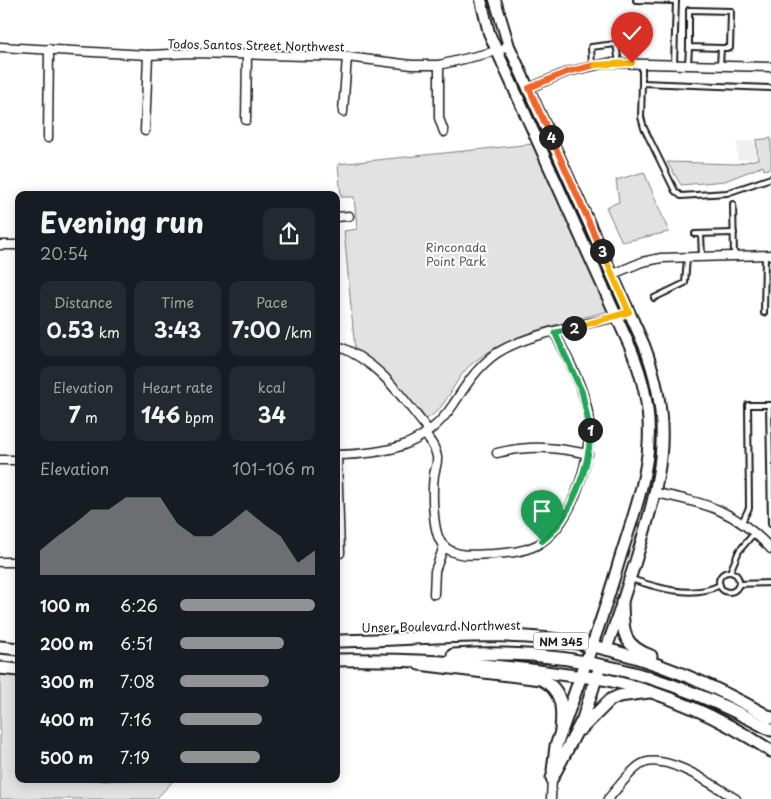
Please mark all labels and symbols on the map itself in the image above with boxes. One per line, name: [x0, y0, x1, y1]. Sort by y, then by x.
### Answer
pin: [611, 12, 653, 63]
street label: Todos Santos Street Northwest: [167, 34, 345, 56]
pin: 4: [538, 124, 564, 150]
park label: Rinconada Point Park: [425, 238, 487, 270]
pin: 3: [590, 238, 614, 264]
pin: 2: [562, 316, 586, 340]
pin: 1: [578, 418, 602, 442]
pin: [521, 490, 563, 541]
street label: Unser Boulevard Northwest: [361, 616, 521, 636]
road number: NM 345: [534, 632, 588, 649]

